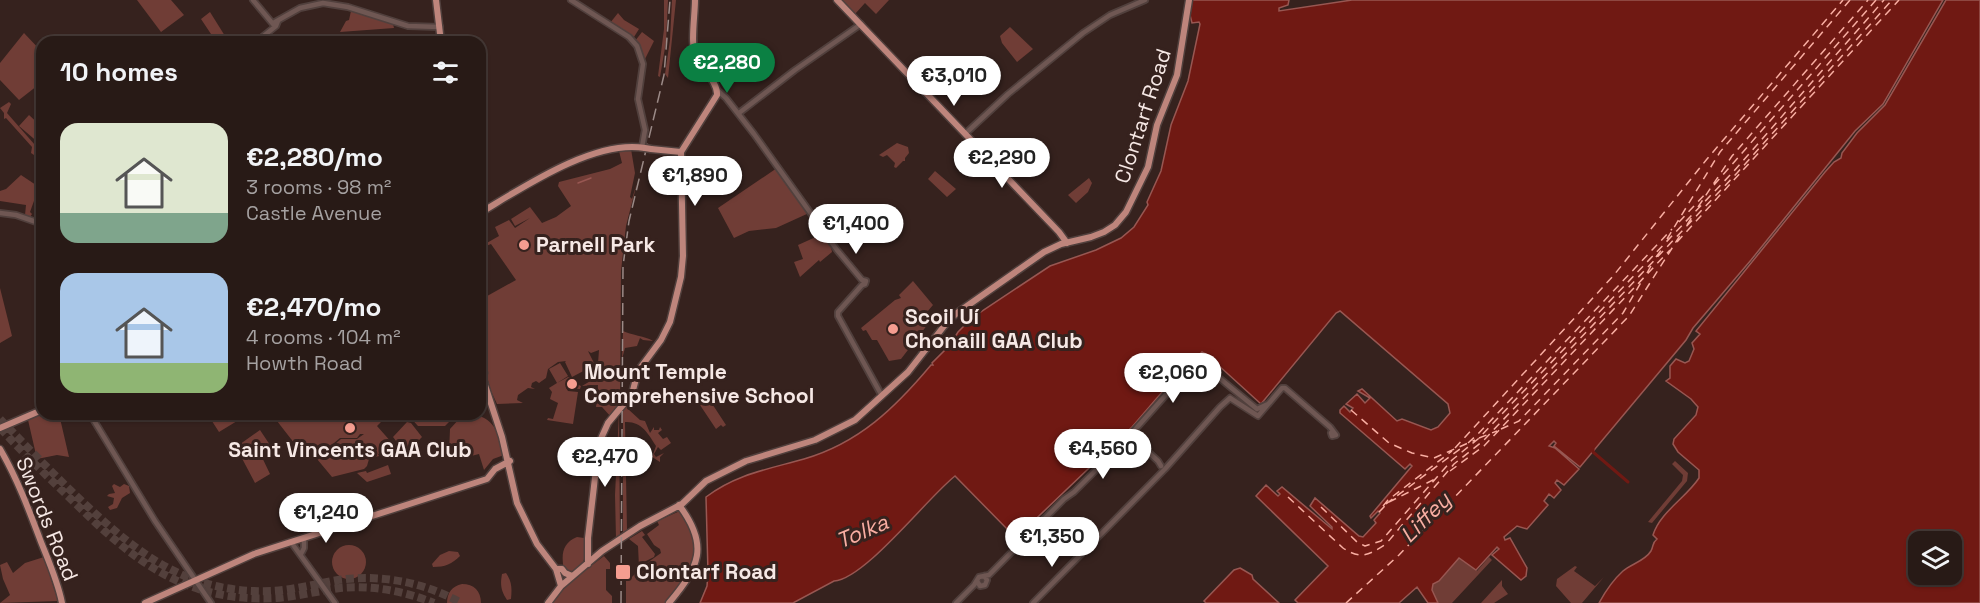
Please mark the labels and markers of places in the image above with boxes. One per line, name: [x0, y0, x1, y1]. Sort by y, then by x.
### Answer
pin: €2,280: [678, 43, 776, 94]
pin: €3,010: [905, 56, 1003, 107]
pin: €2,290: [953, 138, 1051, 189]
pin: €1,890: [646, 156, 744, 207]
pin: €1,400: [807, 204, 905, 255]
place label: Parnell Park: [536, 231, 655, 258]
marker: Parnell Park: [517, 238, 531, 252]
place label: Scoil Uí Chonaill GAA Club: [905, 303, 1083, 354]
marker: Scoil Uí Chonaill GAA Club: [886, 322, 900, 336]
pin: €2,060: [1124, 353, 1222, 404]
place label: Mount Temple Comprehensive School: [584, 358, 814, 409]
marker: Mount Temple Comprehensive School: [565, 377, 579, 391]
marker: Saint Vincents GAA Club: [343, 421, 357, 435]
pin: €4,560: [1054, 429, 1152, 480]
place label: Saint Vincents GAA Club: [228, 436, 472, 463]
pin: €2,470: [556, 437, 654, 488]
pin: €1,240: [277, 493, 375, 544]
pin: €1,350: [1003, 517, 1101, 568]
place label: Clontarf Road: [636, 558, 777, 585]
marker: Clontarf Road: [614, 563, 632, 581]

